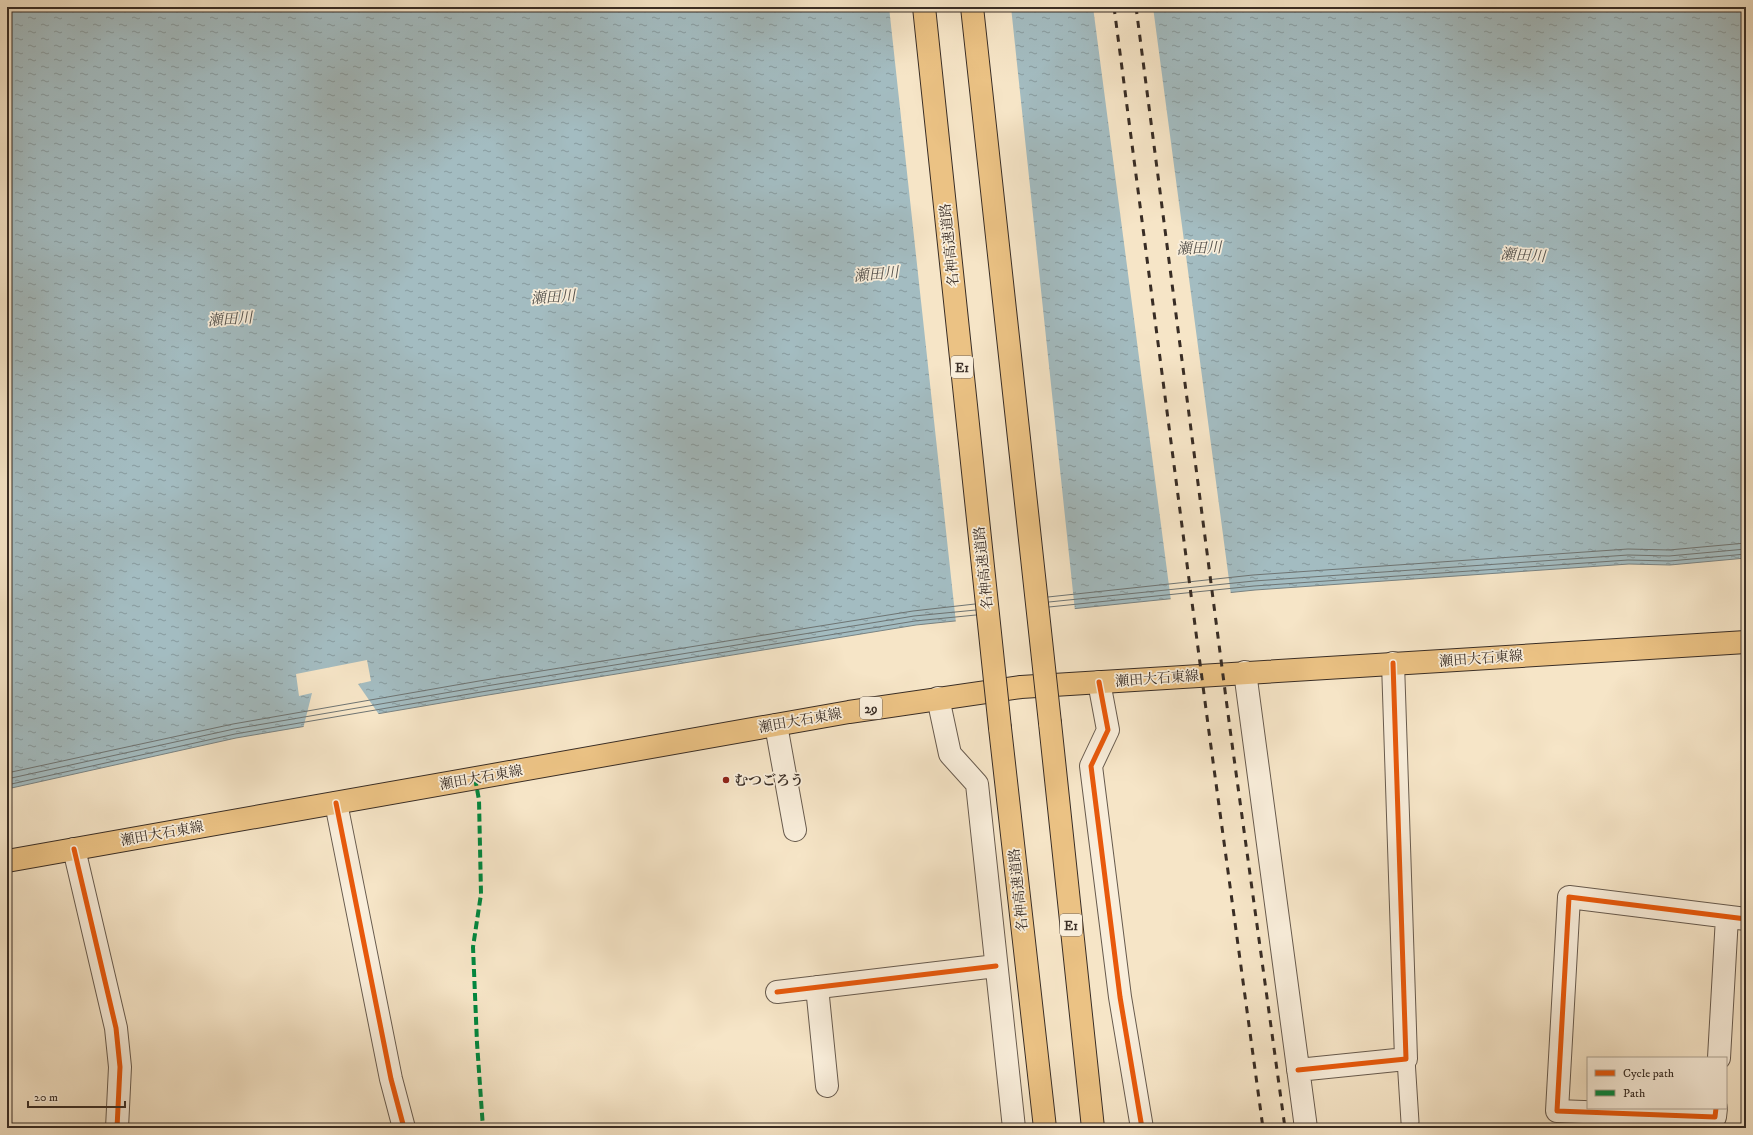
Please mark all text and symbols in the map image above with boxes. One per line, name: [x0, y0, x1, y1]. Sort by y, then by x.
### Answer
street label: 名神高速道路: [937, 202, 963, 288]
water label: 瀬田川: [1176, 238, 1224, 259]
water label: 瀬田川: [1500, 245, 1548, 266]
water label: 瀬田川: [853, 263, 901, 286]
water label: 瀬田川: [530, 286, 578, 309]
water label: 瀬田川: [207, 308, 255, 331]
road number: E1: [951, 356, 973, 378]
street label: 名神高速道路: [971, 525, 997, 611]
street label: 瀬田大石東線: [1439, 647, 1524, 671]
street label: 瀬田大石東線: [1115, 667, 1200, 691]
road number: 29: [860, 697, 882, 719]
street label: 瀬田大石東線: [757, 705, 843, 737]
street label: 瀬田大石東線: [438, 762, 524, 794]
place label: むつごろう: [734, 772, 804, 790]
marker: むつごろう: [721, 775, 731, 785]
street label: 瀬田大石東線: [119, 818, 205, 850]
street label: 名神高速道路: [1006, 847, 1032, 933]
road number: E1: [1060, 914, 1082, 936]
legend: [1587, 1057, 1727, 1109]
text: Cycle path: [1623, 1066, 1675, 1081]
scale bar: [28, 1083, 125, 1109]
text: Path: [1623, 1086, 1646, 1101]
text: 20 m: [34, 1090, 58, 1105]

